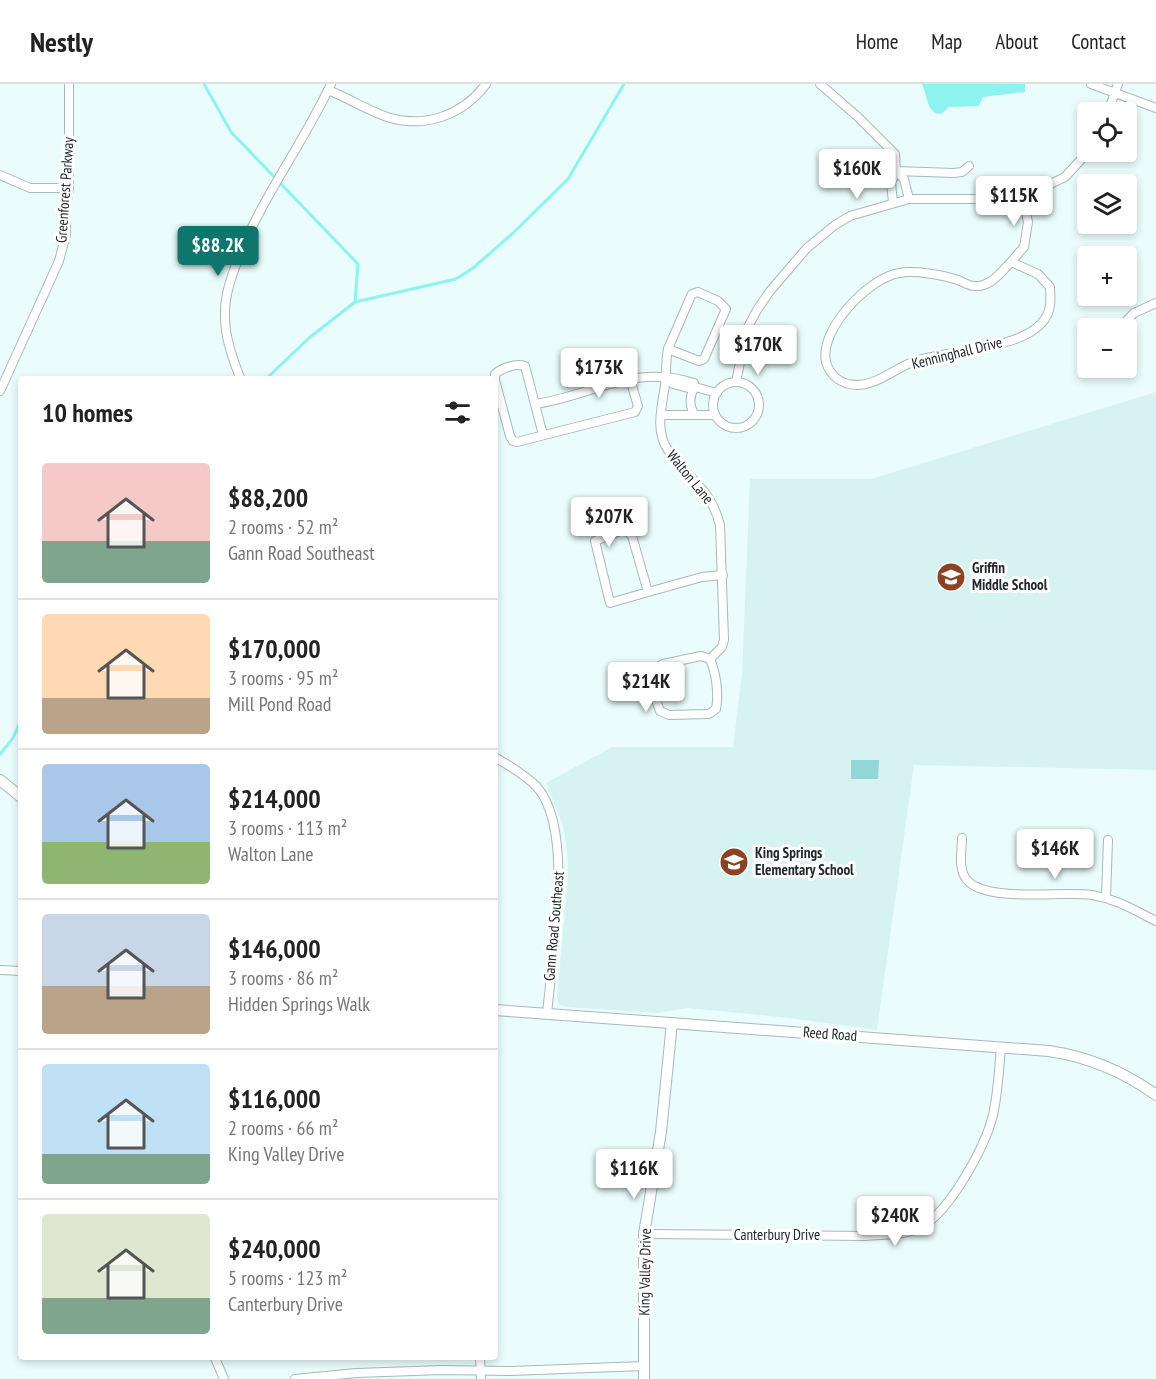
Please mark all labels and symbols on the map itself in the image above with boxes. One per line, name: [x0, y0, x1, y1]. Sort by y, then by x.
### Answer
street label: Greenforest Parkway: [51, 136, 78, 244]
pin: $160K: [815, 149, 899, 200]
pin: $115K: [972, 176, 1056, 227]
pin: $88.2K: [169, 226, 267, 277]
pin: $170K: [716, 325, 800, 376]
street label: Kenninghall Drive: [910, 332, 1004, 373]
pin: $173K: [557, 348, 641, 399]
street label: Walton Lane: [663, 446, 718, 508]
pin: $207K: [567, 497, 651, 548]
place label: Griffin Middle School: [972, 558, 1048, 594]
school or university icon: Griffin Middle School: [935, 561, 967, 593]
pin: $214K: [604, 662, 688, 713]
pin: $146K: [1013, 829, 1097, 880]
place label: King Springs Elementary School: [755, 843, 854, 879]
school or university icon: King Springs Elementary School: [718, 846, 750, 878]
street label: Gann Road Southeast: [539, 870, 568, 982]
street label: Reed Road: [802, 1022, 858, 1045]
pin: $116K: [592, 1149, 676, 1200]
pin: $240K: [853, 1196, 937, 1247]
street label: Canterbury Drive: [734, 1225, 820, 1244]
street label: King Valley Drive: [634, 1228, 655, 1316]

